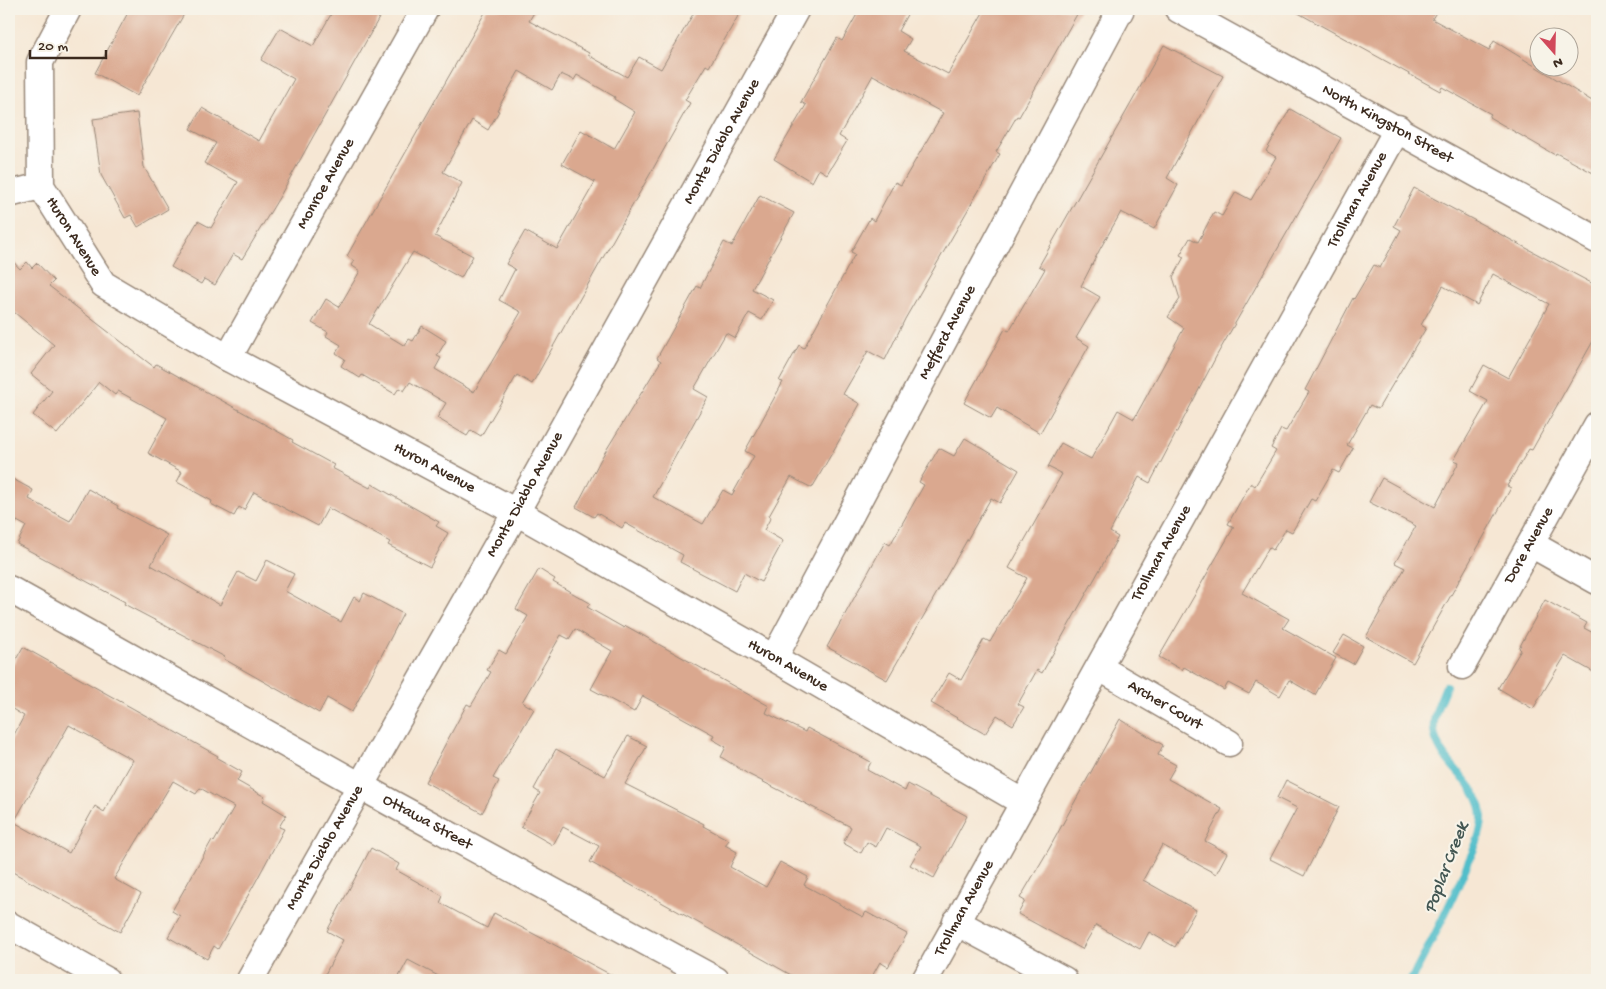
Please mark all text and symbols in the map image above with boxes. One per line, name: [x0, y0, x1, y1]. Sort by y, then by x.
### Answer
scale bar: [30, 28, 106, 60]
north arrow: [1528, 28, 1578, 78]
text: 20 m: [38, 38, 68, 56]
text: N: [1550, 52, 1565, 71]
street label: Monte Diablo Avenue: [680, 75, 765, 208]
street label: North Kingston Street: [1318, 81, 1458, 169]
street label: Monroe Avenue: [293, 134, 360, 233]
street label: Trollman Avenue: [1323, 148, 1393, 252]
street label: Huron Avenue: [41, 194, 106, 281]
street label: Mefferd Avenue: [915, 281, 981, 383]
street label: Monte Diablo Avenue: [483, 428, 568, 561]
street label: Huron Avenue: [390, 439, 479, 498]
street label: Trollman Avenue: [1127, 501, 1197, 606]
street label: Dore Avenue: [1500, 503, 1559, 588]
street label: Huron Avenue: [744, 635, 832, 697]
street label: Archer Court: [1124, 676, 1207, 736]
street label: Monte Diablo Avenue: [282, 781, 368, 914]
street label: Ottawa Street: [379, 791, 477, 855]
water label: Poplar Creek: [1420, 818, 1475, 916]
street label: Trollman Avenue: [930, 856, 999, 961]

